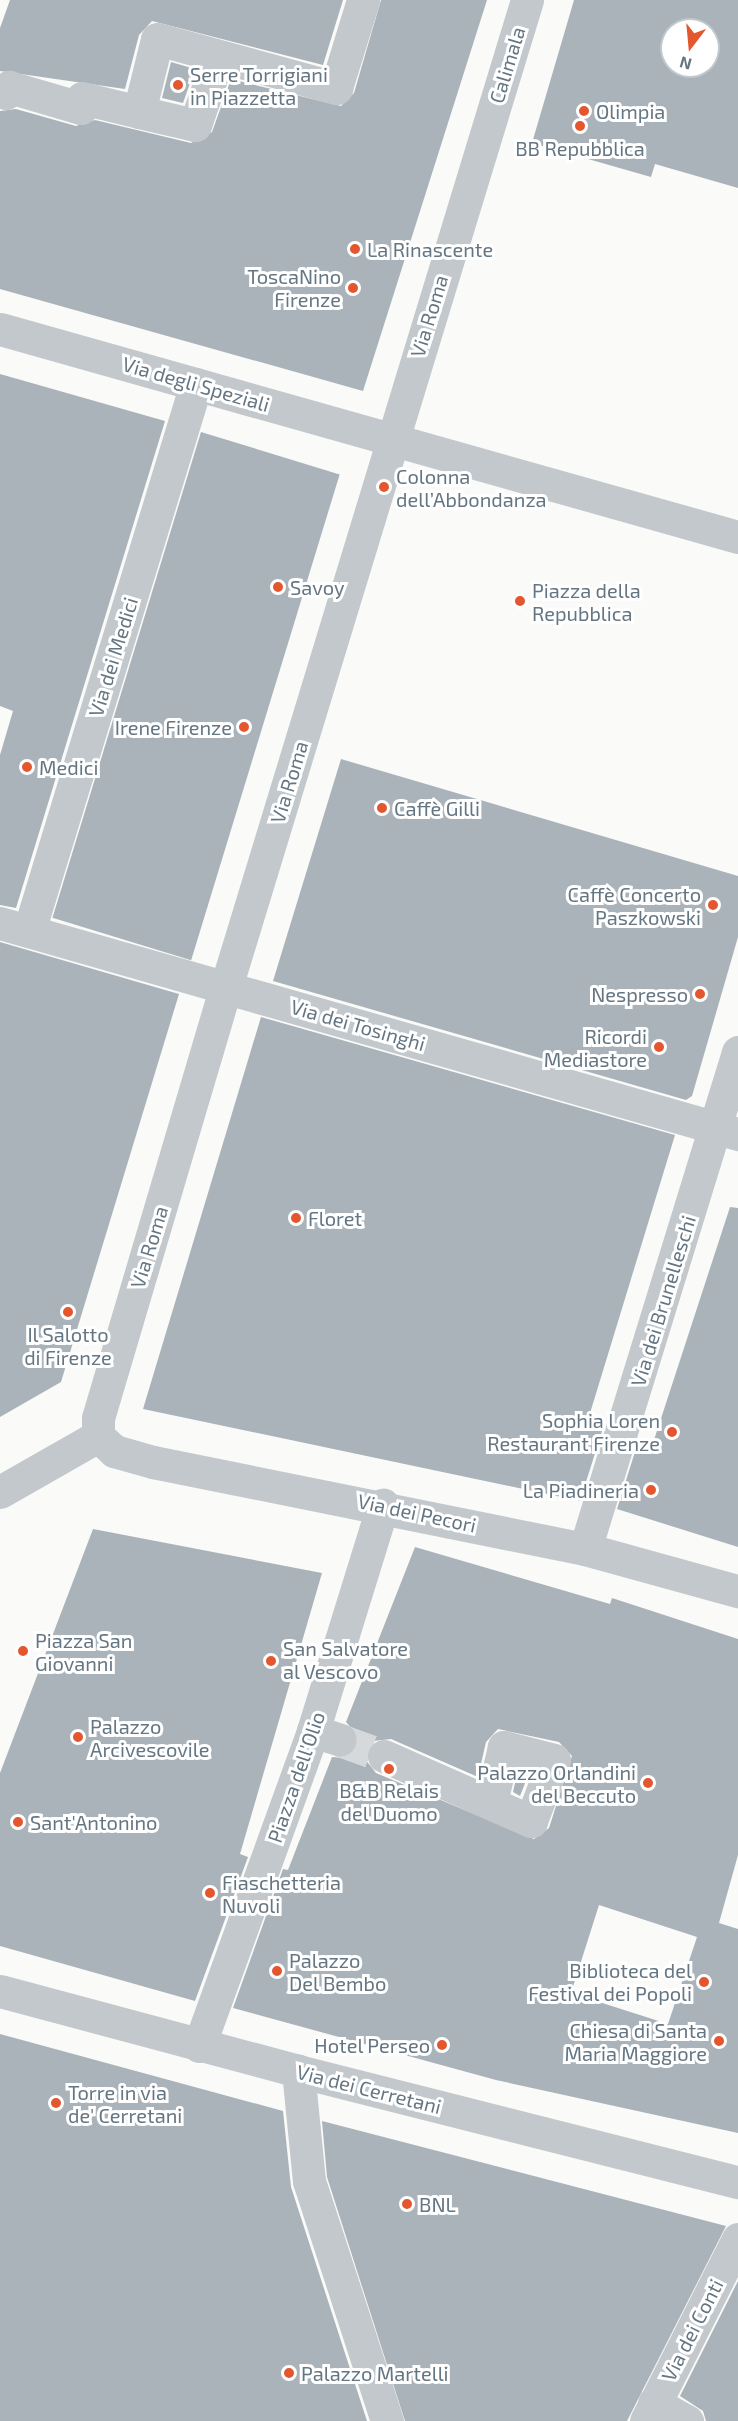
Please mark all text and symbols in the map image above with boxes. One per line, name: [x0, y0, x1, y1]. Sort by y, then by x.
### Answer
north arrow: [660, 18, 720, 78]
street label: Calimala: [484, 24, 530, 106]
text: N: [677, 53, 694, 75]
place label: Serre Torrigiani in Piazzetta: [190, 62, 328, 109]
marker: Serre Torrigiani in Piazzetta: [171, 78, 185, 92]
place label: Olimpia: [596, 99, 665, 123]
marker: Olimpia: [577, 104, 591, 118]
marker: BB Repubblica: [573, 119, 587, 133]
place label: BB Repubblica: [515, 136, 645, 160]
place label: La Rinascente: [367, 237, 493, 261]
marker: La Rinascente: [348, 242, 362, 256]
place label: ToscaNino Firenze: [247, 264, 341, 311]
street label: Via Roma: [405, 272, 453, 360]
marker: ToscaNino Firenze: [346, 281, 360, 295]
street label: Via degli Speziali: [120, 352, 272, 416]
place label: Colonna dell’Abbondanza: [396, 464, 547, 511]
marker: Colonna dell’Abbondanza: [377, 480, 391, 494]
place label: Savoy: [290, 575, 344, 599]
place label: Piazza della Repubblica: [532, 578, 641, 625]
marker: Savoy: [271, 580, 285, 594]
street label: Via dei Medici: [83, 594, 143, 720]
marker: Piazza della Repubblica: [513, 594, 527, 608]
place label: Irene Firenze: [115, 715, 232, 739]
marker: Irene Firenze: [237, 720, 251, 734]
street label: Via Roma: [265, 738, 313, 826]
place label: Medici: [39, 755, 98, 779]
marker: Medici: [20, 760, 34, 774]
place label: Caffè Gilli: [394, 796, 480, 820]
marker: Caffè Gilli: [375, 801, 389, 815]
place label: Caffè Concerto Paszkowski: [568, 882, 701, 929]
marker: Caffè Concerto Paszkowski: [706, 898, 720, 912]
place label: Nespresso: [591, 982, 688, 1006]
marker: Nespresso: [693, 987, 707, 1001]
street label: Via dei Tosinghi: [288, 994, 428, 1056]
place label: Ricordi Mediastore: [544, 1024, 647, 1071]
marker: Ricordi Mediastore: [652, 1040, 666, 1054]
street label: Via Roma: [125, 1203, 173, 1291]
place label: Floret: [308, 1206, 362, 1230]
marker: Floret: [289, 1211, 303, 1225]
street label: Via dei Brunelleschi: [626, 1213, 700, 1389]
marker: Il Salotto di Firenze: [61, 1305, 75, 1319]
place label: Il Salotto di Firenze: [24, 1322, 112, 1369]
place label: Sophia Loren Restaurant Firenze: [487, 1408, 660, 1455]
marker: Sophia Loren Restaurant Firenze: [665, 1425, 679, 1439]
place label: La Piadineria: [523, 1478, 639, 1502]
marker: La Piadineria: [644, 1483, 658, 1497]
street label: Via dei Pecori: [356, 1489, 478, 1537]
place label: Piazza San Giovanni: [35, 1628, 132, 1675]
place label: San Salvatore al Vescovo: [283, 1637, 408, 1684]
marker: Piazza San Giovanni: [16, 1644, 30, 1658]
marker: San Salvatore al Vescovo: [264, 1654, 278, 1668]
street label: Piazza dell'Olio: [262, 1708, 330, 1846]
place label: Palazzo Arcivescovile: [90, 1714, 209, 1761]
marker: Palazzo Arcivescovile: [71, 1730, 85, 1744]
place label: Palazzo Orlandini del Beccuto: [477, 1760, 636, 1807]
marker: B&B Relais del Duomo: [382, 1762, 396, 1776]
marker: Palazzo Orlandini del Beccuto: [641, 1776, 655, 1790]
place label: B&B Relais del Duomo: [339, 1778, 439, 1825]
place label: Sant'Antonino: [30, 1810, 157, 1834]
marker: Sant'Antonino: [11, 1815, 25, 1829]
place label: Fiaschetteria Nuvoli: [222, 1870, 341, 1917]
marker: Fiaschetteria Nuvoli: [203, 1886, 217, 1900]
place label: Palazzo Del Bembo: [289, 1948, 387, 1995]
place label: Biblioteca del Festival dei Popoli: [528, 1958, 692, 2005]
marker: Palazzo Del Bembo: [270, 1964, 284, 1978]
marker: Biblioteca del Festival dei Popoli: [697, 1975, 711, 1989]
place label: Chiesa di Santa Maria Maggiore: [564, 2018, 707, 2065]
place label: Hotel Perseo: [314, 2033, 430, 2057]
marker: Chiesa di Santa Maria Maggiore: [712, 2034, 726, 2048]
marker: Hotel Perseo: [435, 2038, 449, 2052]
street label: Via dei Cerretani: [294, 2059, 444, 2119]
place label: Torre in via de' Cerretani: [68, 2080, 183, 2127]
marker: Torre in via de' Cerretani: [49, 2096, 63, 2110]
place label: BNL: [419, 2192, 456, 2216]
marker: BNL: [400, 2197, 414, 2211]
street label: Via dei Conti: [656, 2275, 728, 2385]
place label: Palazzo Martelli: [301, 2361, 449, 2385]
marker: Palazzo Martelli: [282, 2366, 296, 2380]

